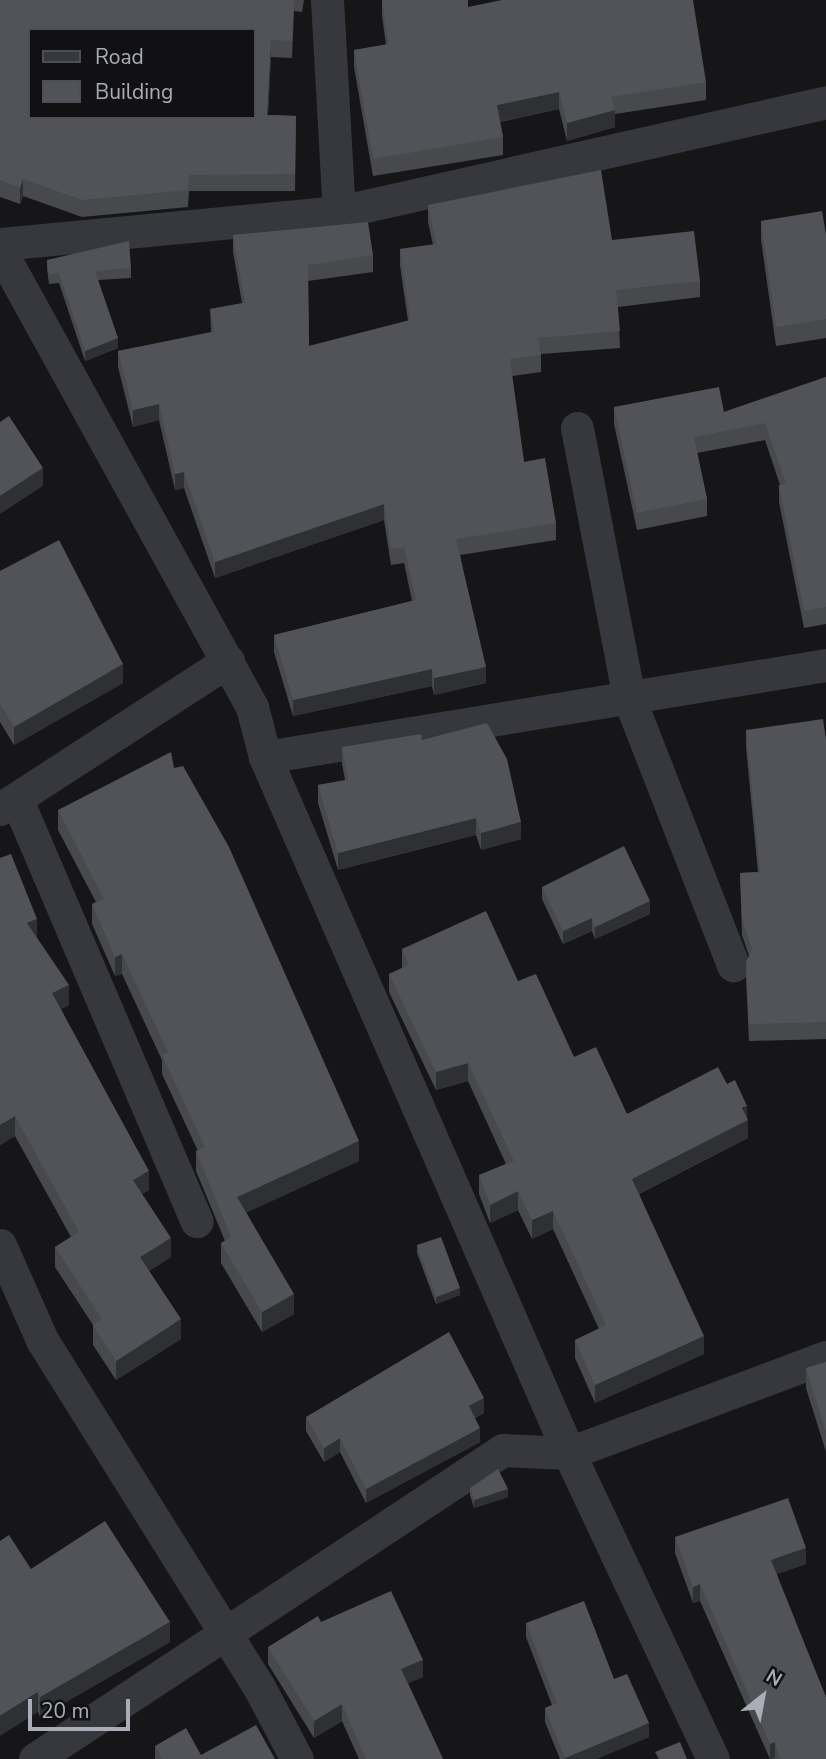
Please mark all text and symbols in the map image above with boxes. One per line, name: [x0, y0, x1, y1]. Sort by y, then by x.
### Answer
legend: [28, 28, 256, 119]
text: Road: [95, 43, 144, 71]
text: Building: [95, 78, 173, 106]
north arrow: [728, 1661, 798, 1731]
text: N: [761, 1663, 787, 1693]
scale bar: [32, 1686, 133, 1730]
text: 20 m: [41, 1697, 90, 1725]

